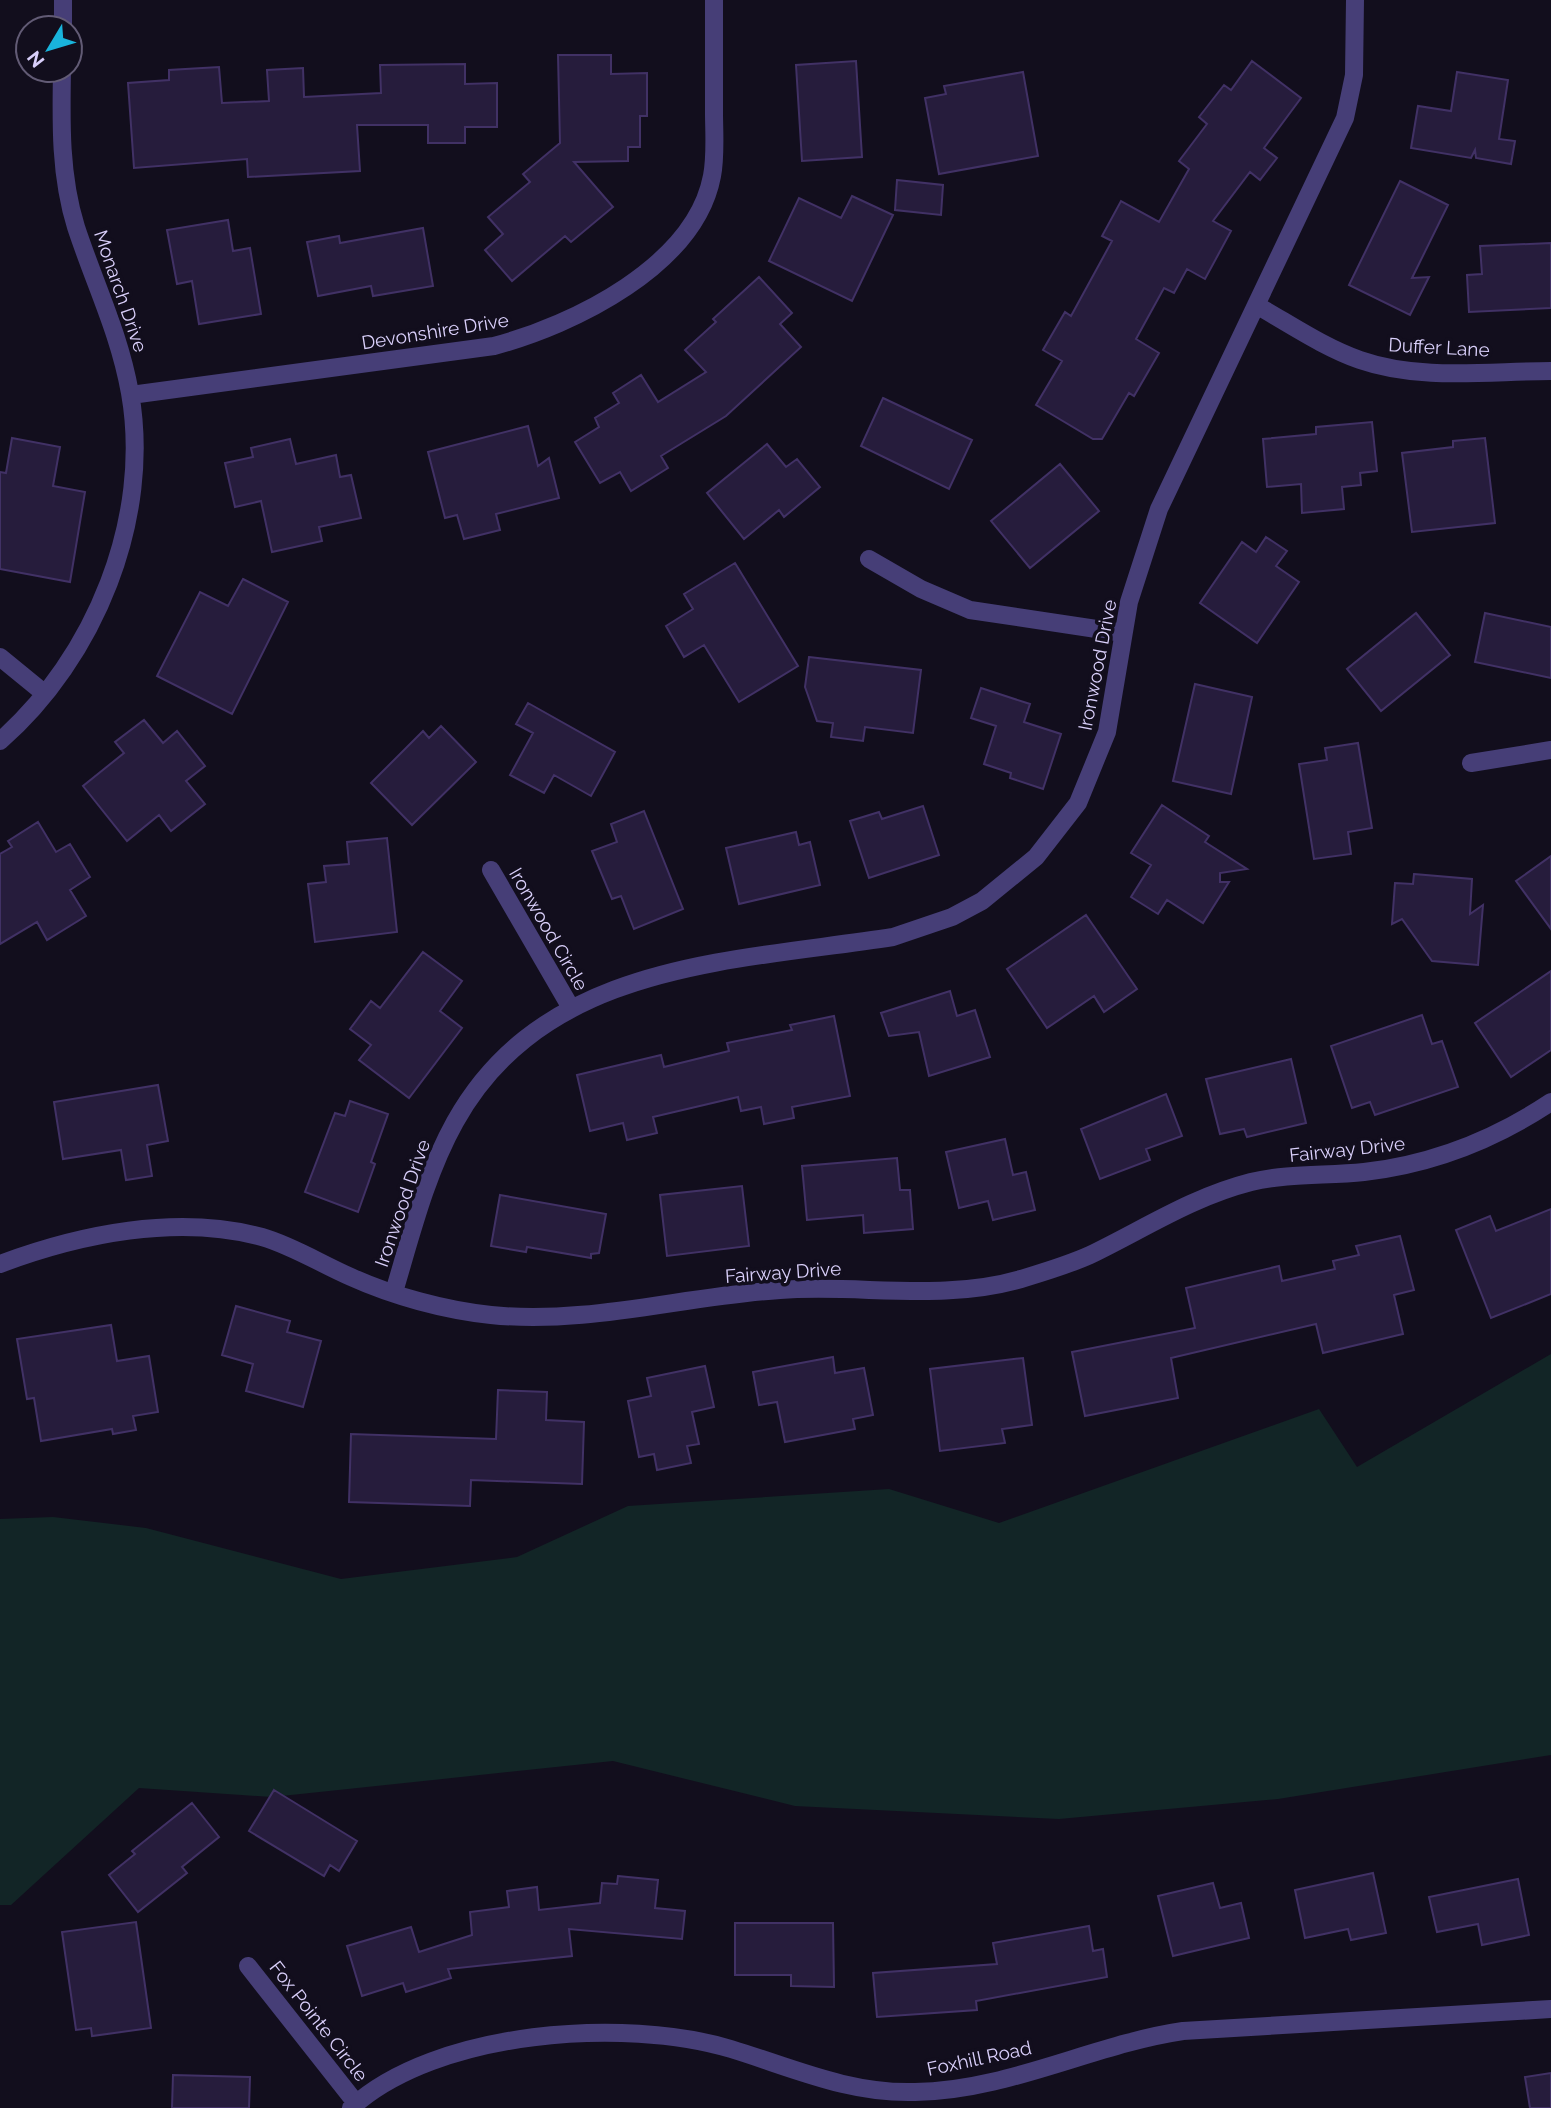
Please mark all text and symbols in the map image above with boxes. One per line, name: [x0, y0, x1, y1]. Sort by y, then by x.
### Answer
north arrow: [14, 14, 84, 84]
text: N: [22, 47, 49, 72]
street label: Monarch Drive: [90, 227, 152, 355]
street label: Devonshire Drive: [360, 309, 510, 353]
street label: Duffer Lane: [1388, 333, 1490, 361]
street label: Ironwood Drive: [1074, 598, 1120, 732]
street label: Ironwood Circle: [505, 864, 593, 994]
street label: Fairway Drive: [1288, 1132, 1406, 1166]
street label: Ironwood Drive: [370, 1137, 434, 1269]
street label: Fairway Drive: [724, 1257, 842, 1287]
street label: Fox Pointe Circle: [265, 1957, 373, 2085]
street label: Foxhill Road: [925, 2036, 1033, 2080]

